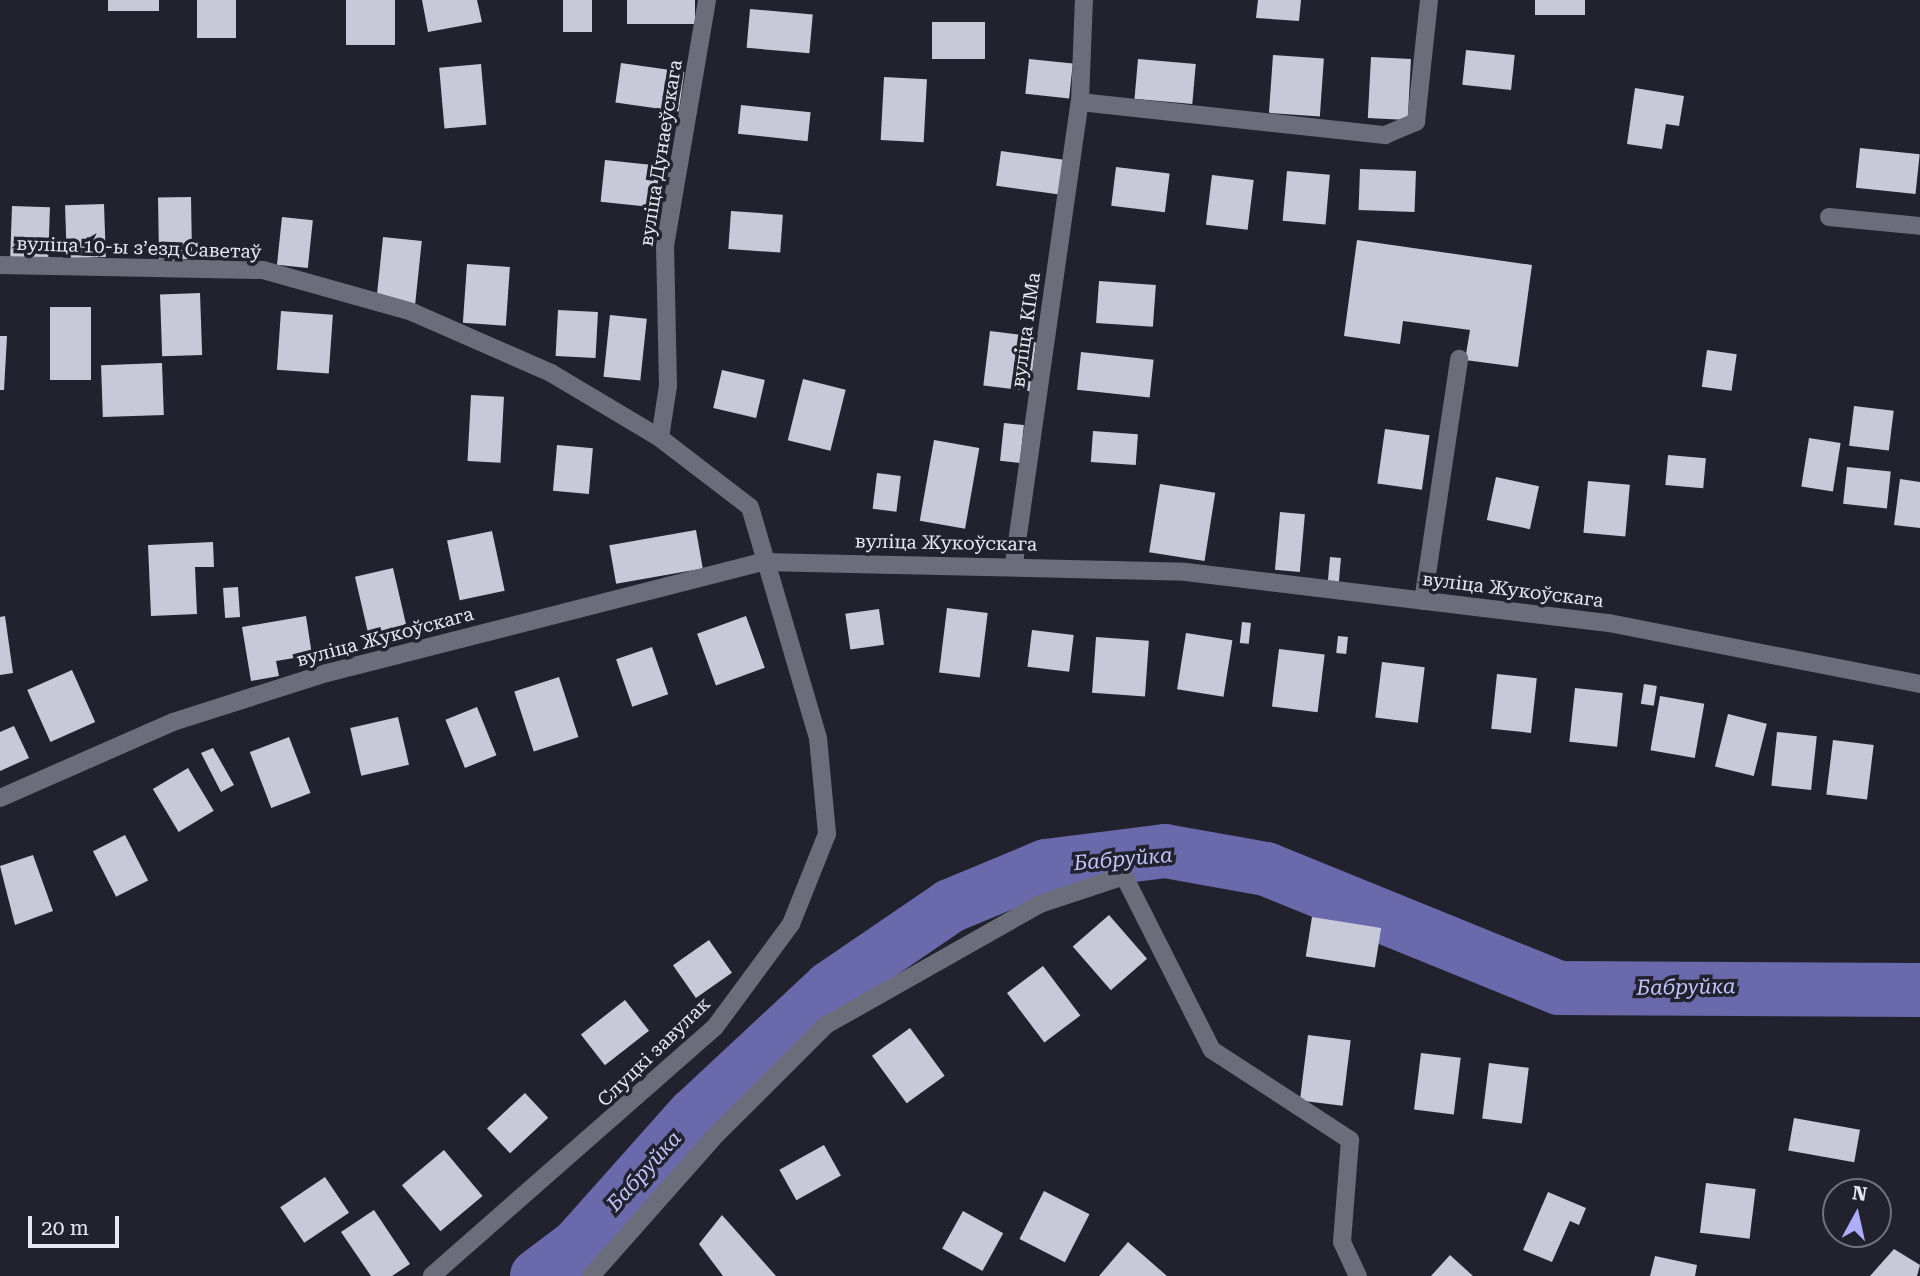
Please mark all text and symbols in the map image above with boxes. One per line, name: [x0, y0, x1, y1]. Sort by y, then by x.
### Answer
street label: вуліца Дунаеўскага: [635, 58, 687, 248]
street label: вуліца 10-ы зʼезд Саветаў: [16, 232, 262, 264]
street label: вуліца КІМа: [1007, 271, 1045, 389]
street label: вуліца Жукоўскага: [855, 530, 1037, 556]
street label: вуліца Жукоўскага: [1421, 568, 1605, 612]
street label: вуліца Жукоўскага: [294, 602, 476, 672]
water label: Бабруйка: [1072, 842, 1174, 876]
water label: Бабруйка: [1636, 974, 1736, 1000]
street label: Слуцкі завулак: [593, 992, 715, 1112]
water label: Бабруйка: [601, 1126, 687, 1216]
north arrow: [1822, 1178, 1892, 1248]
text: N: [1851, 1181, 1869, 1206]
scale bar: [32, 1202, 122, 1246]
text: 20 m: [41, 1216, 89, 1240]

